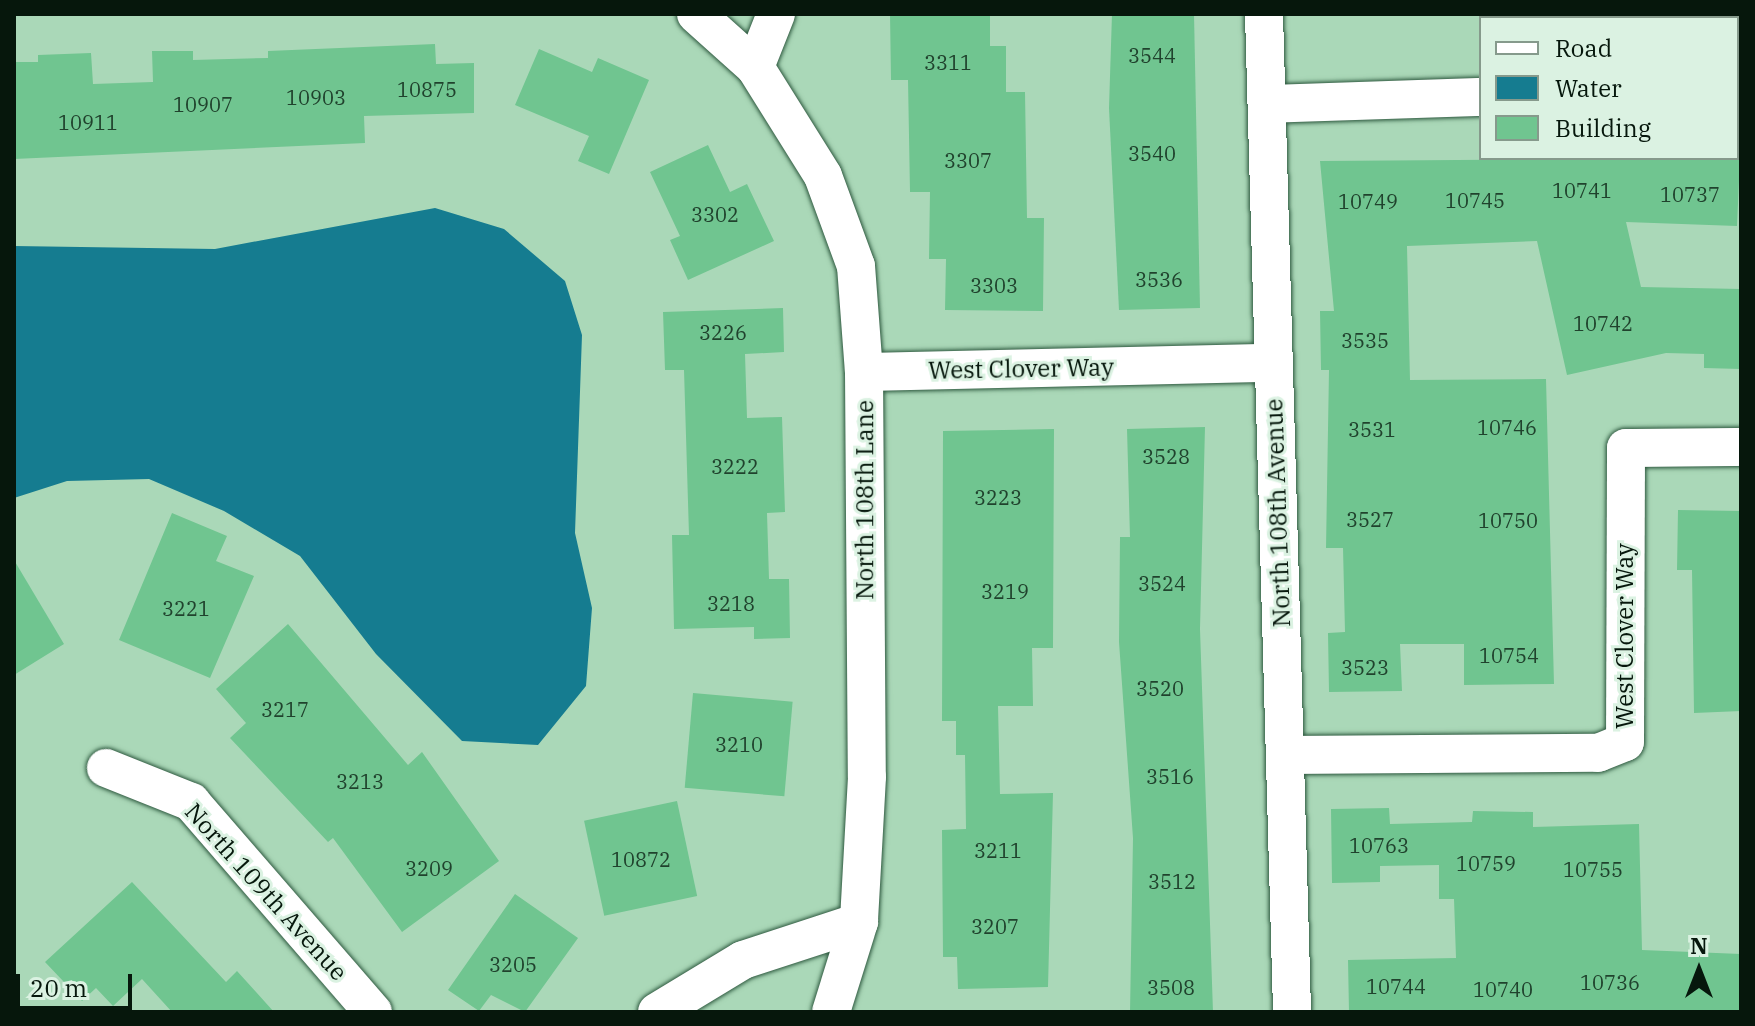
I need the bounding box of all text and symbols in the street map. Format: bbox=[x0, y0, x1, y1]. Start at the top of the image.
legend bbox=[1479, 16, 1739, 160]
text: Road bbox=[1555, 32, 1612, 64]
house number: 3544 bbox=[1128, 43, 1176, 67]
house number: 3311 bbox=[924, 50, 972, 74]
text: Water bbox=[1555, 72, 1622, 104]
house number: 10875 bbox=[397, 77, 457, 101]
house number: 10903 bbox=[286, 85, 346, 109]
house number: 10907 bbox=[173, 92, 233, 116]
house number: 10911 bbox=[58, 110, 118, 134]
text: Building bbox=[1555, 112, 1651, 144]
house number: 3540 bbox=[1128, 141, 1176, 165]
house number: 3307 bbox=[944, 148, 992, 172]
house number: 10741 bbox=[1552, 178, 1612, 202]
house number: 10737 bbox=[1660, 182, 1720, 206]
house number: 10745 bbox=[1445, 188, 1505, 212]
house number: 10749 bbox=[1338, 189, 1398, 213]
house number: 3302 bbox=[691, 202, 739, 226]
house number: 3536 bbox=[1135, 267, 1183, 291]
house number: 3303 bbox=[970, 273, 1018, 297]
house number: 10742 bbox=[1573, 311, 1633, 335]
house number: 3226 bbox=[699, 320, 747, 344]
house number: 3535 bbox=[1341, 328, 1389, 352]
street label: West Clover Way bbox=[928, 353, 1114, 385]
street label: North 108th Avenue bbox=[1260, 398, 1296, 628]
street label: North 108th Lane bbox=[851, 400, 879, 600]
house number: 10746 bbox=[1477, 415, 1537, 439]
house number: 3531 bbox=[1348, 417, 1396, 441]
house number: 3528 bbox=[1142, 444, 1190, 468]
house number: 3222 bbox=[711, 454, 759, 478]
house number: 3223 bbox=[974, 485, 1022, 509]
house number: 3527 bbox=[1346, 507, 1394, 531]
house number: 10750 bbox=[1478, 508, 1538, 532]
street label: West Clover Way bbox=[1611, 543, 1639, 729]
house number: 3524 bbox=[1138, 571, 1186, 595]
house number: 3219 bbox=[981, 579, 1029, 603]
house number: 3218 bbox=[707, 591, 755, 615]
house number: 3221 bbox=[162, 596, 210, 620]
house number: 10754 bbox=[1479, 643, 1539, 667]
house number: 3523 bbox=[1341, 655, 1389, 679]
house number: 3520 bbox=[1136, 676, 1184, 700]
house number: 3217 bbox=[261, 697, 309, 721]
house number: 3210 bbox=[715, 732, 763, 756]
house number: 3516 bbox=[1146, 764, 1194, 788]
house number: 3213 bbox=[336, 769, 384, 793]
street label: North 109th Avenue bbox=[179, 797, 353, 987]
house number: 10763 bbox=[1349, 833, 1409, 857]
house number: 3211 bbox=[974, 838, 1022, 862]
house number: 10872 bbox=[611, 847, 671, 871]
house number: 10759 bbox=[1456, 851, 1516, 875]
house number: 3209 bbox=[405, 856, 453, 880]
house number: 10755 bbox=[1563, 857, 1623, 881]
house number: 3512 bbox=[1148, 869, 1196, 893]
house number: 3207 bbox=[971, 914, 1019, 938]
north arrow bbox=[1659, 930, 1739, 1010]
text: N bbox=[1690, 931, 1708, 960]
house number: 3205 bbox=[489, 952, 537, 976]
scale bar bbox=[20, 958, 136, 1008]
house number: 10736 bbox=[1580, 970, 1640, 994]
text: 20 m bbox=[30, 972, 87, 1004]
house number: 10744 bbox=[1366, 974, 1426, 998]
house number: 3508 bbox=[1147, 975, 1195, 999]
house number: 10740 bbox=[1473, 977, 1533, 1001]

